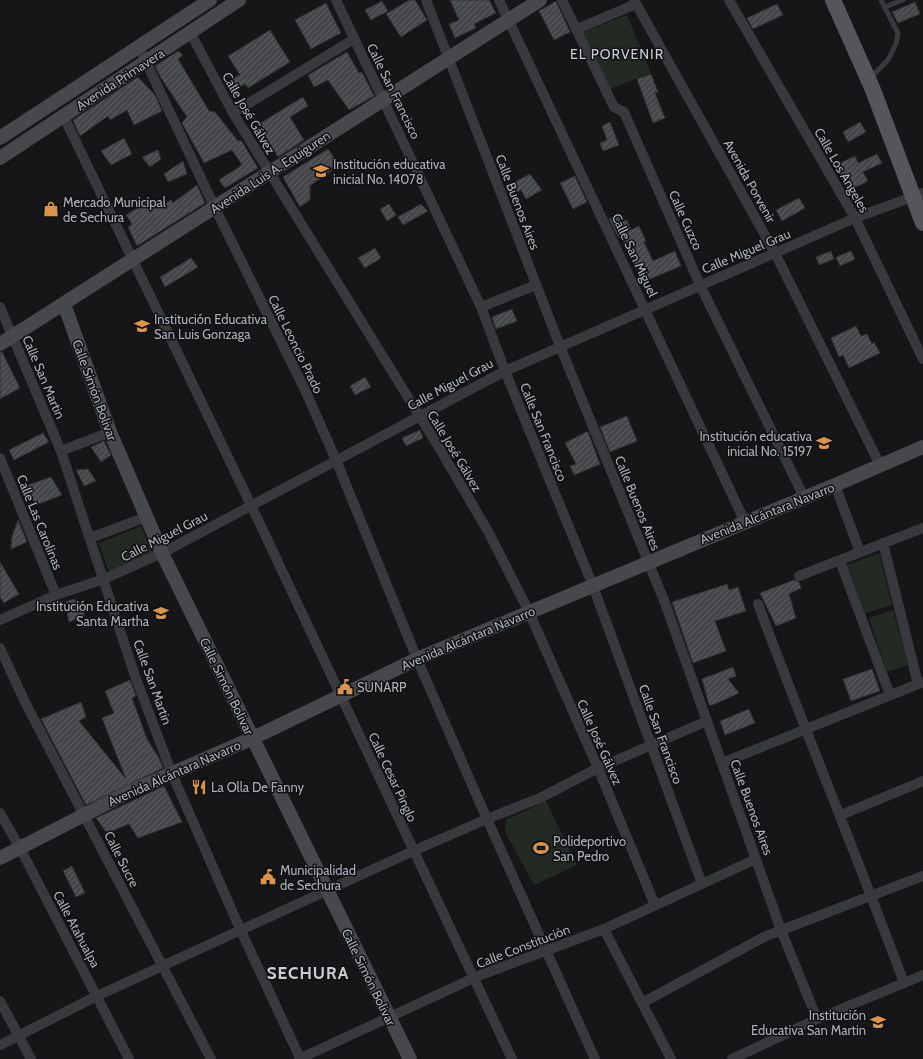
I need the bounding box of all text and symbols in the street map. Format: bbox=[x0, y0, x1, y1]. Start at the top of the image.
street label: Calle San Francisco bbox=[364, 40, 424, 142]
street label: Avenida Primavera bbox=[73, 44, 168, 113]
district label: EL PORVENIR bbox=[570, 45, 664, 63]
street label: Calle José Gálvez bbox=[219, 69, 279, 157]
street label: Calle Los Angeles bbox=[811, 125, 873, 216]
street label: Avenida Luis A. Equiguren bbox=[207, 127, 333, 217]
street label: Avenida Porvenir bbox=[721, 137, 780, 226]
street label: Calle Buenos Aires bbox=[493, 152, 544, 252]
place label: Institución educativa inicial No. 14078 bbox=[333, 156, 446, 187]
school or university icon: Institución educativa inicial No. 14078 bbox=[312, 162, 330, 180]
street label: Calle Cuzco bbox=[666, 188, 706, 252]
place label: Mercado Municipal de Sechura bbox=[63, 194, 166, 225]
shop icon: Mercado Municipal de Sechura bbox=[42, 200, 60, 218]
street label: Calle San Miguel bbox=[609, 211, 661, 299]
street label: Calle Miguel Grau bbox=[699, 225, 793, 277]
street label: Calle Leoncio Prado bbox=[265, 292, 327, 396]
place label: Institución Educativa San Luis Gonzaga bbox=[154, 311, 268, 342]
school or university icon: Institución Educativa San Luis Gonzaga bbox=[133, 317, 151, 335]
street label: Calle San Martin bbox=[19, 333, 69, 421]
street label: Calle Simón Bolivar bbox=[69, 337, 121, 444]
street label: Calle Miguel Grau bbox=[404, 355, 496, 413]
street label: Calle San Francisco bbox=[517, 380, 571, 484]
street label: Calle José Gálvez bbox=[424, 407, 486, 495]
place label: Institución educativa inicial No. 15197 bbox=[699, 428, 813, 459]
school or university icon: Institución educativa inicial No. 15197 bbox=[815, 434, 833, 452]
street label: Calle Buenos Aires bbox=[612, 453, 664, 553]
street label: Calle Las Carolinas bbox=[14, 472, 67, 572]
street label: Avenida Alcántara Navarro bbox=[697, 479, 837, 547]
street label: Calle Miguel Grau bbox=[118, 507, 210, 565]
place label: Institución Educativa Santa Martha bbox=[36, 598, 150, 629]
street label: Avenida Alcántara Navarro bbox=[399, 603, 537, 673]
school or university icon: Institución Educativa Santa Martha bbox=[152, 604, 170, 622]
street label: Calle Simón Bolivar bbox=[197, 635, 258, 738]
street label: Calle San Martin bbox=[130, 637, 176, 727]
public building icon: SUNARP bbox=[336, 678, 354, 696]
place label: SUNARP bbox=[357, 679, 407, 695]
street label: Calle San Francisco bbox=[636, 682, 686, 786]
street label: Calle José Gálvez bbox=[574, 697, 626, 787]
street label: Calle Cesar Pinglo bbox=[365, 730, 421, 824]
street label: Avenida Alcántara Navarro bbox=[105, 736, 243, 810]
street label: Calle Buenos Aires bbox=[727, 757, 777, 858]
restaurant icon: La Olla De Fanny bbox=[190, 778, 208, 796]
place label: La Olla De Fanny bbox=[211, 779, 305, 795]
street label: Calle Sucre bbox=[101, 828, 143, 890]
place label: Polideportivo San Pedro bbox=[553, 833, 626, 864]
sports icon: Polideportivo San Pedro bbox=[532, 839, 550, 857]
place label: Municipalidad de Sechura bbox=[280, 862, 356, 893]
public building icon: Municipalidad de Sechura bbox=[259, 868, 277, 886]
street label: Calle Atahualpa bbox=[50, 888, 104, 971]
street label: Calle Constitución bbox=[474, 921, 572, 971]
street label: Calle Simón Bolivar bbox=[339, 926, 400, 1029]
district label: SECHURA bbox=[267, 963, 349, 983]
place label: Institución Educativa San Martin bbox=[751, 1007, 866, 1038]
school or university icon: Institución Educativa San Martin bbox=[869, 1013, 887, 1031]

